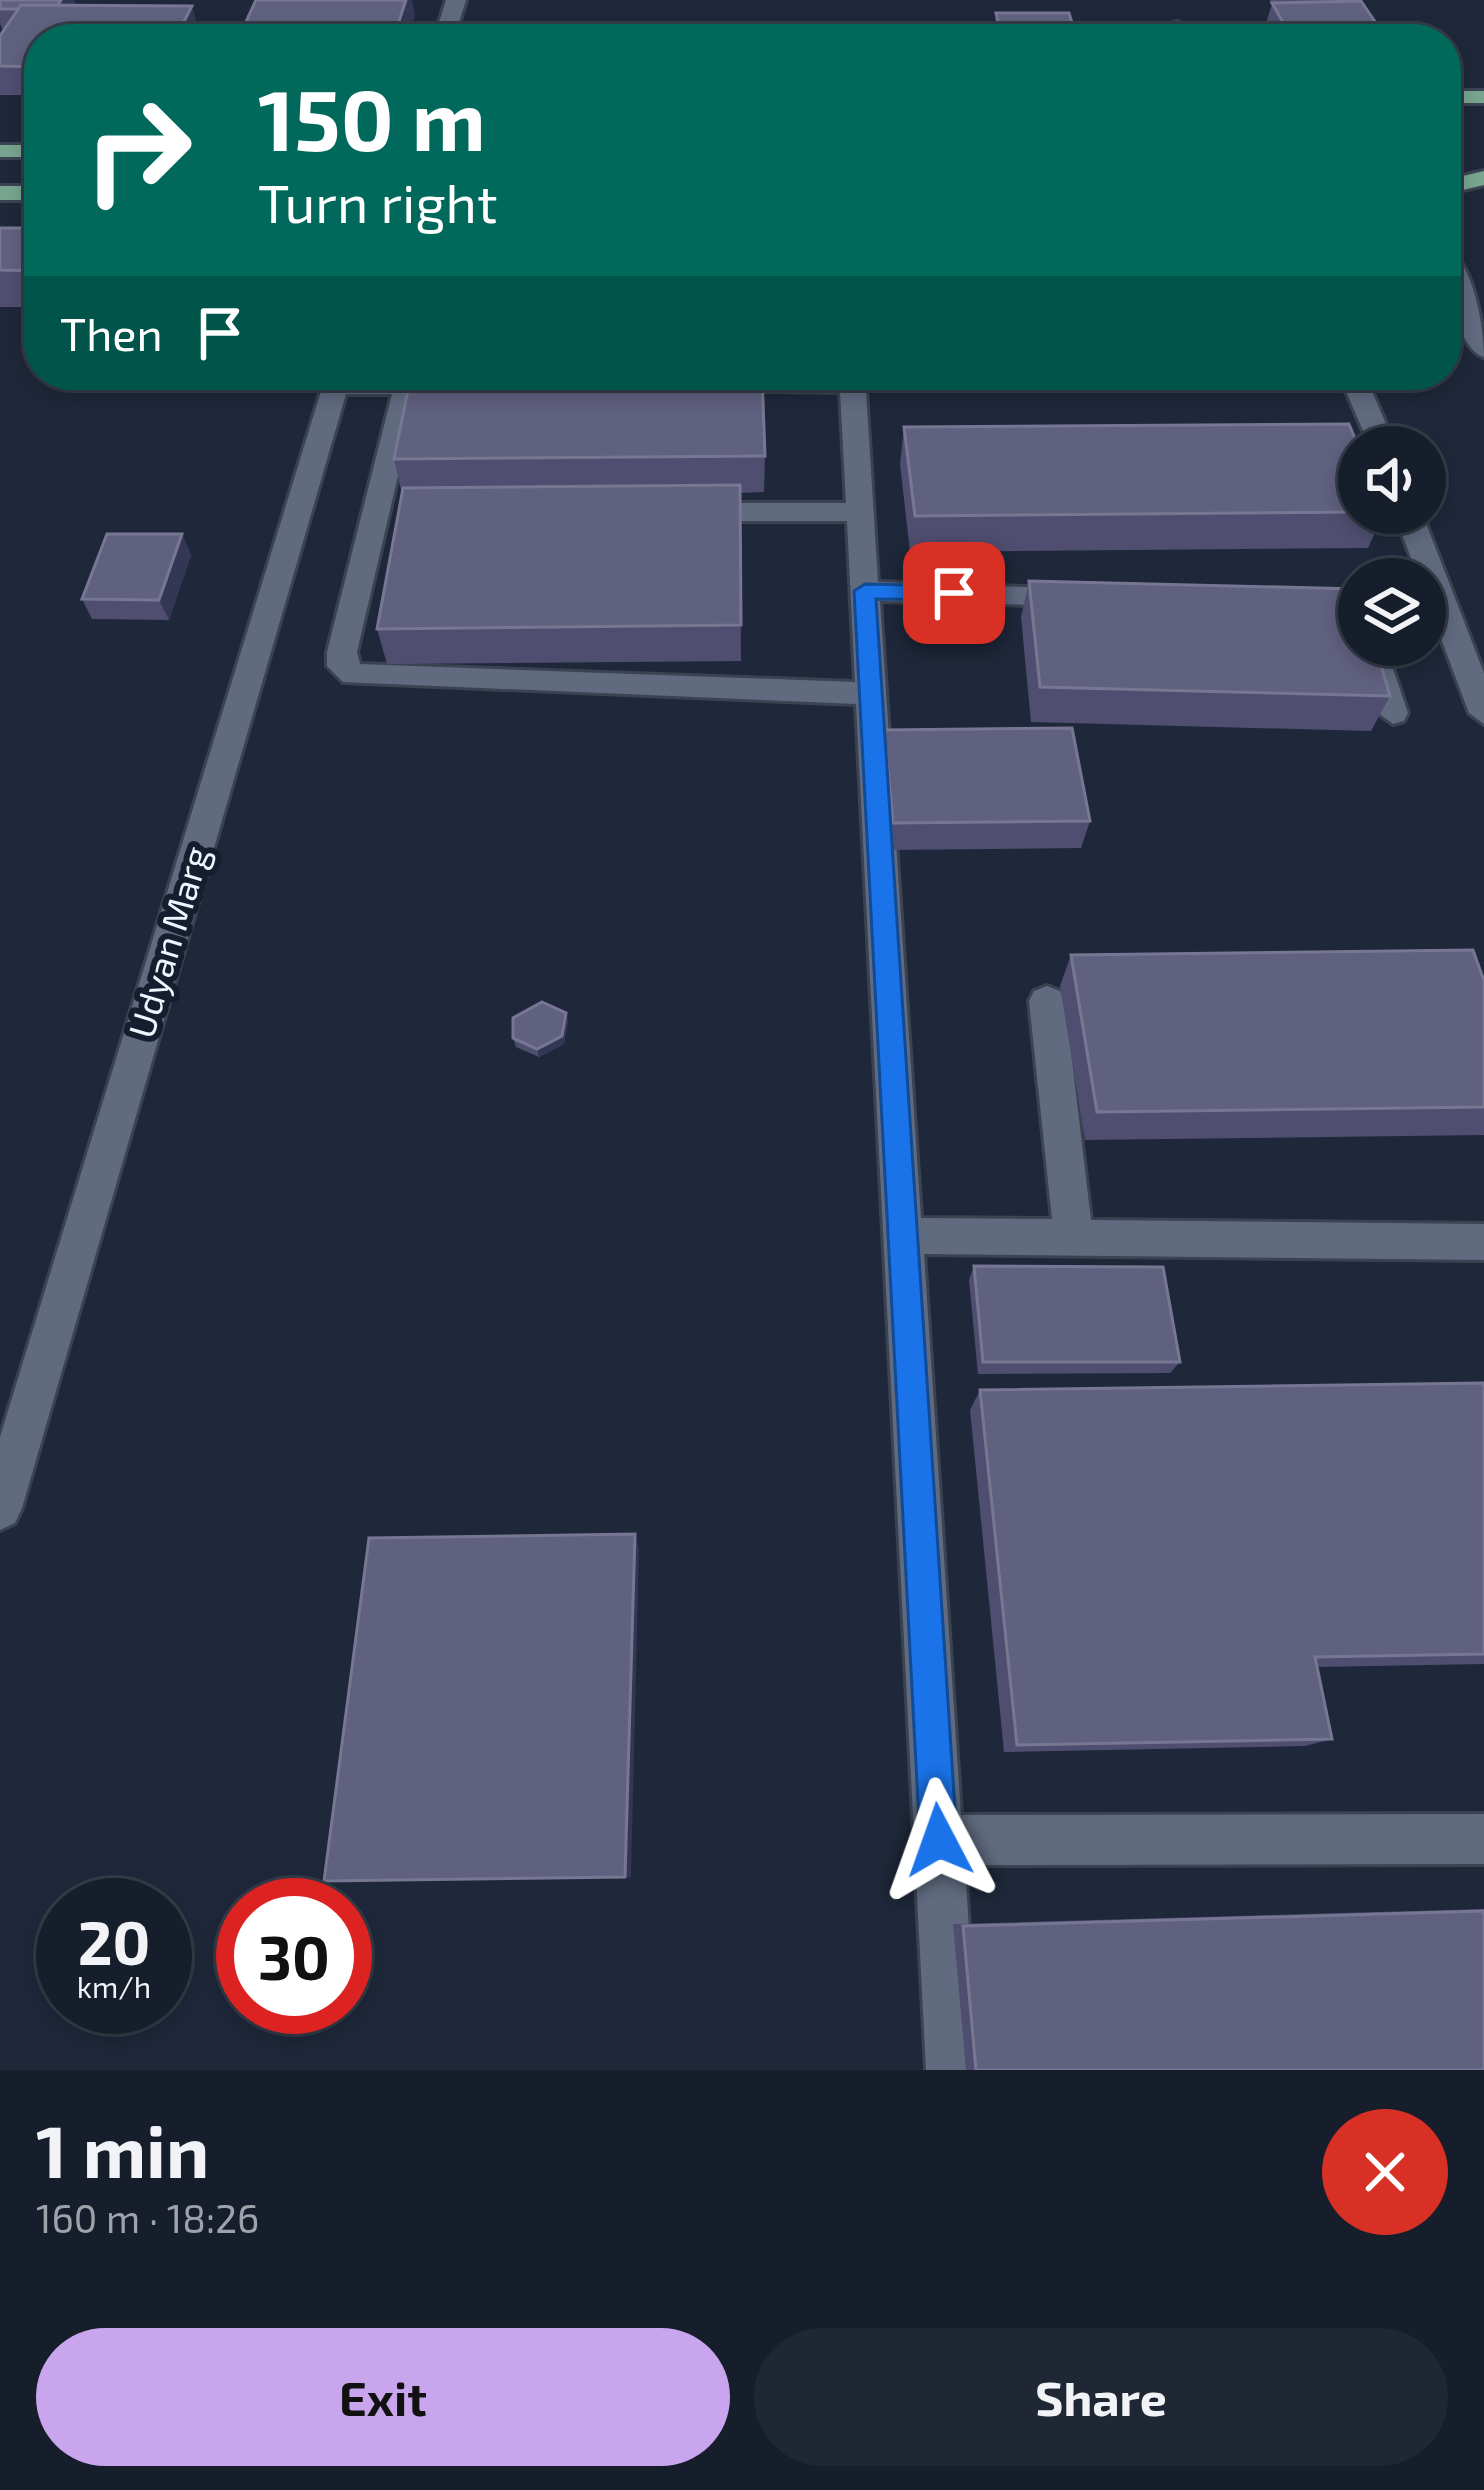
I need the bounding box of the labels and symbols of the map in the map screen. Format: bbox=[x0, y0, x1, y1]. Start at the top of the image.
pin bbox=[903, 542, 1005, 644]
street label: Udyan Marg bbox=[118, 841, 217, 1042]
position arrow bbox=[876, 1777, 1002, 1903]
speed limit sign: 30 bbox=[216, 1878, 372, 2034]

